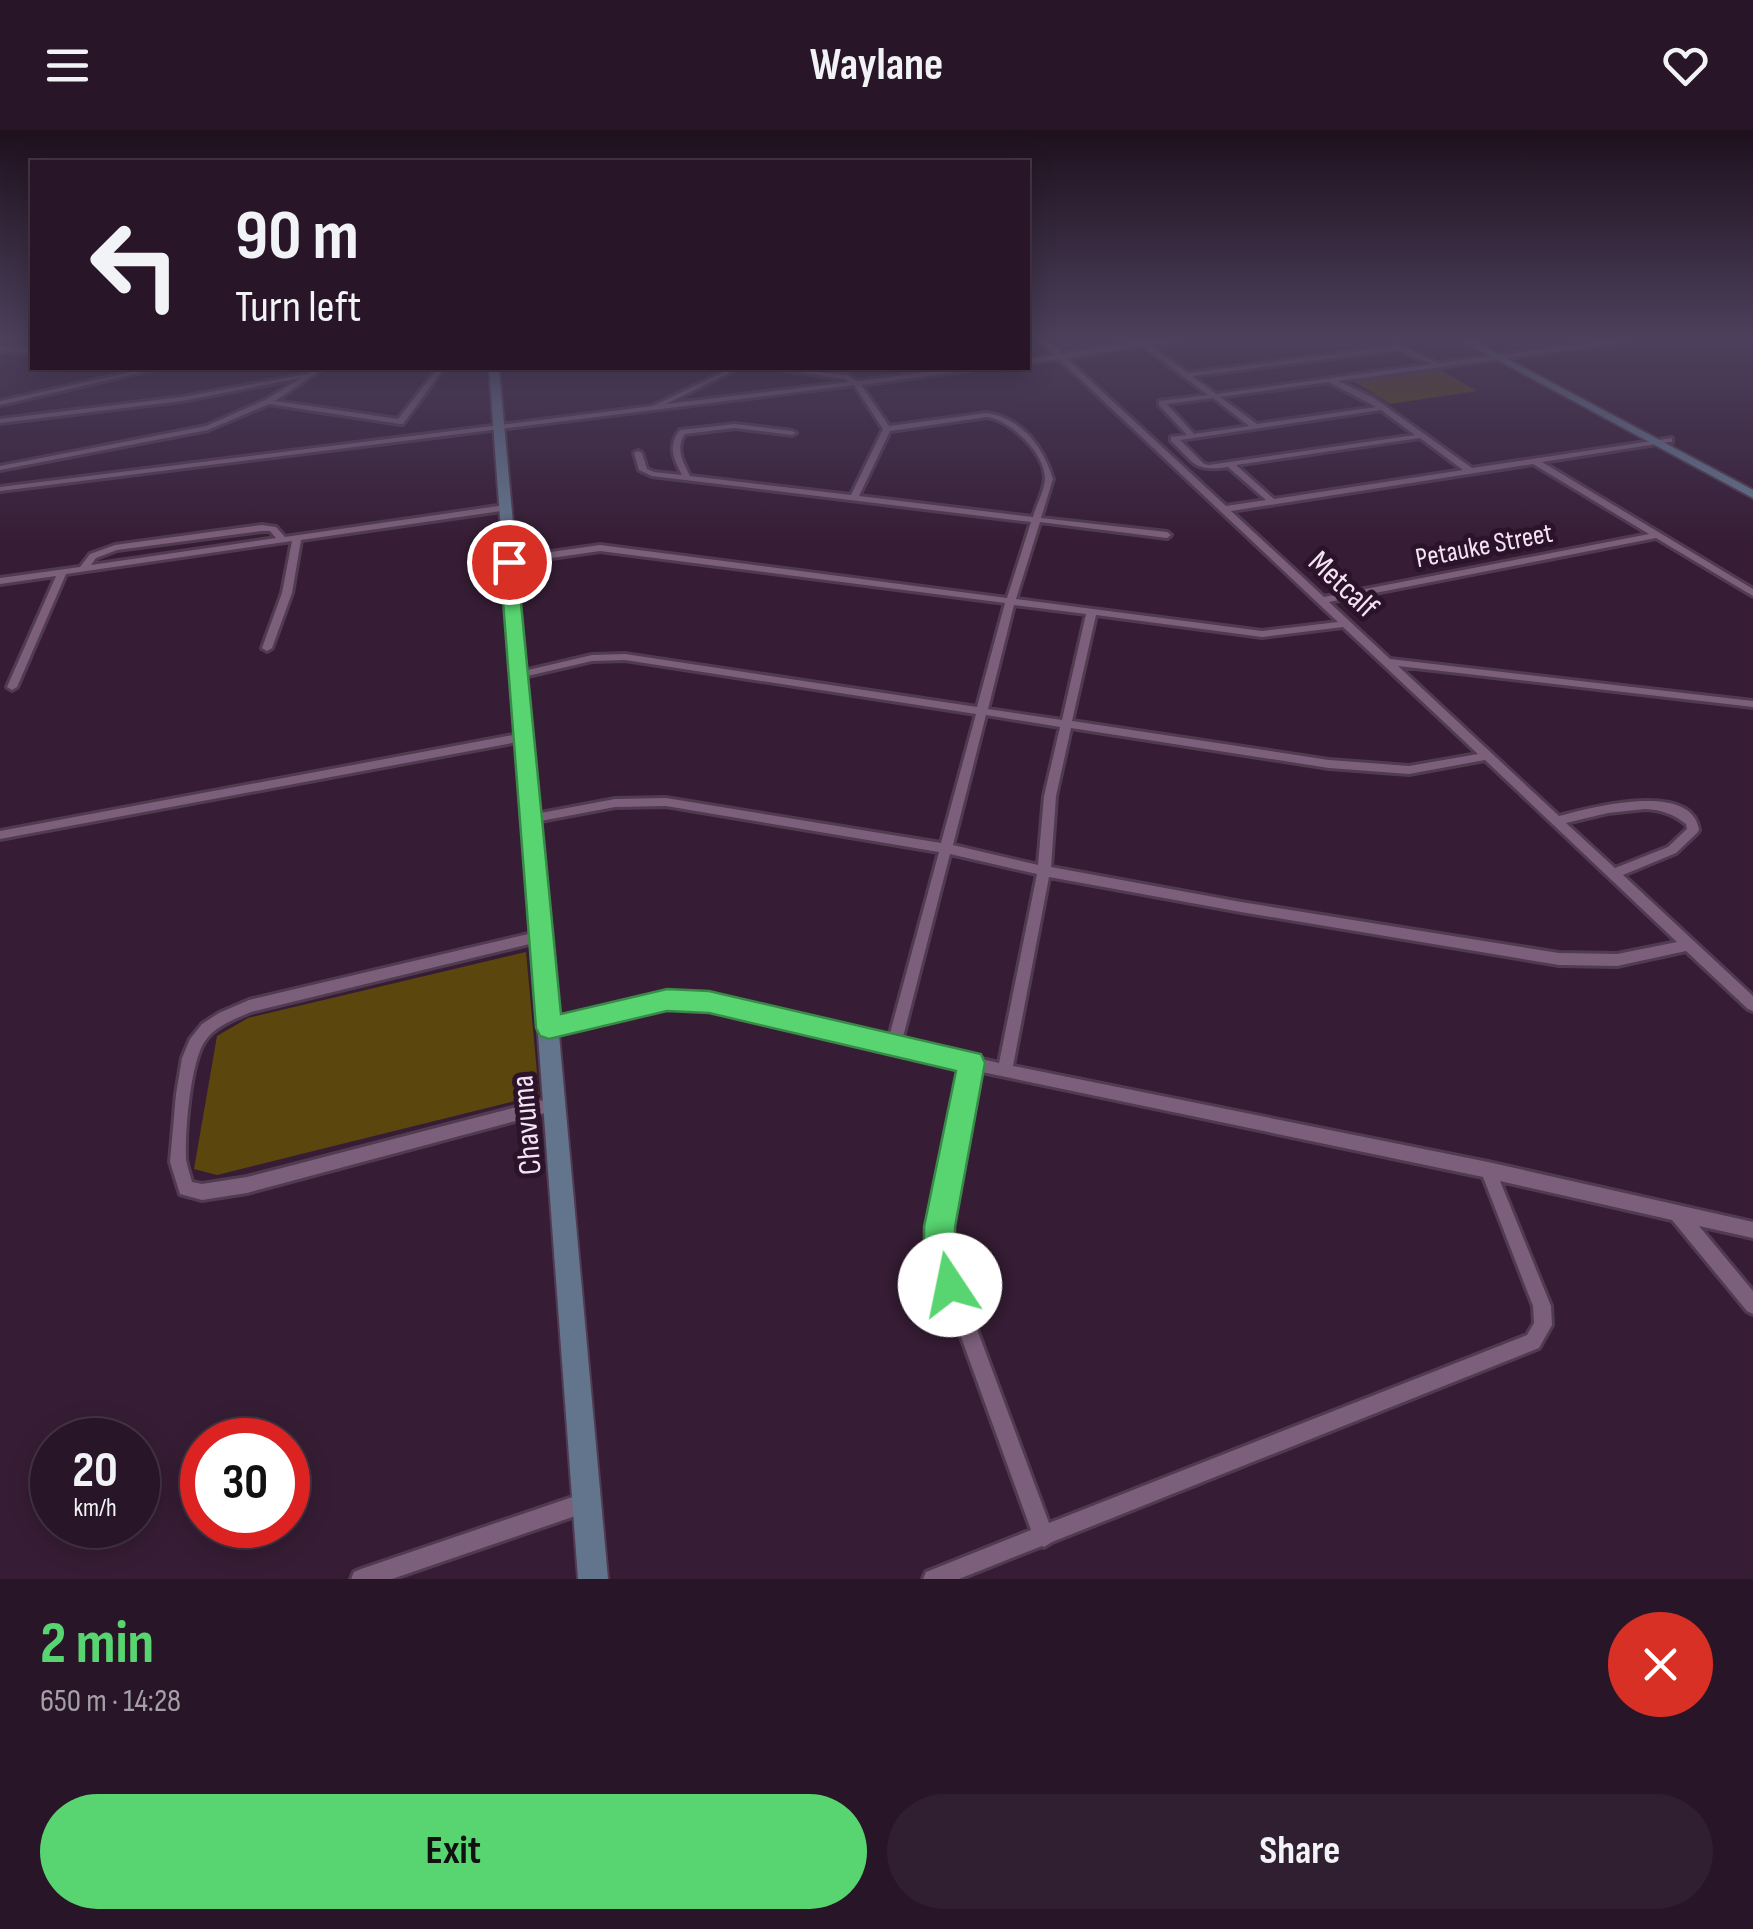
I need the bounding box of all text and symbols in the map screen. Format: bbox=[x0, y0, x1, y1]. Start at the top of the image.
icon: menu bbox=[40, 38, 95, 93]
text: Waylane bbox=[810, 38, 943, 93]
icon: heart bbox=[1658, 38, 1713, 93]
text: 90 m bbox=[235, 195, 359, 279]
icon: left bbox=[70, 200, 200, 330]
text: Turn left bbox=[235, 280, 361, 335]
street label: Petauke Street bbox=[1413, 517, 1555, 575]
pin bbox=[467, 520, 552, 605]
icon: arrive bbox=[482, 535, 537, 590]
street label: Metcalf bbox=[1300, 543, 1387, 627]
street label: Chavuma bbox=[503, 1074, 551, 1176]
position arrow bbox=[898, 1233, 1002, 1337]
speed limit sign: 30 bbox=[180, 1418, 310, 1548]
text: 20 bbox=[72, 1441, 118, 1501]
text: km/h bbox=[73, 1493, 117, 1524]
text: 2 min bbox=[40, 1608, 154, 1680]
button: close bbox=[1608, 1612, 1713, 1717]
text: 650 m · 14:28 bbox=[40, 1682, 181, 1721]
button: Exit bbox=[40, 1794, 867, 1909]
button: Share bbox=[887, 1794, 1713, 1909]

